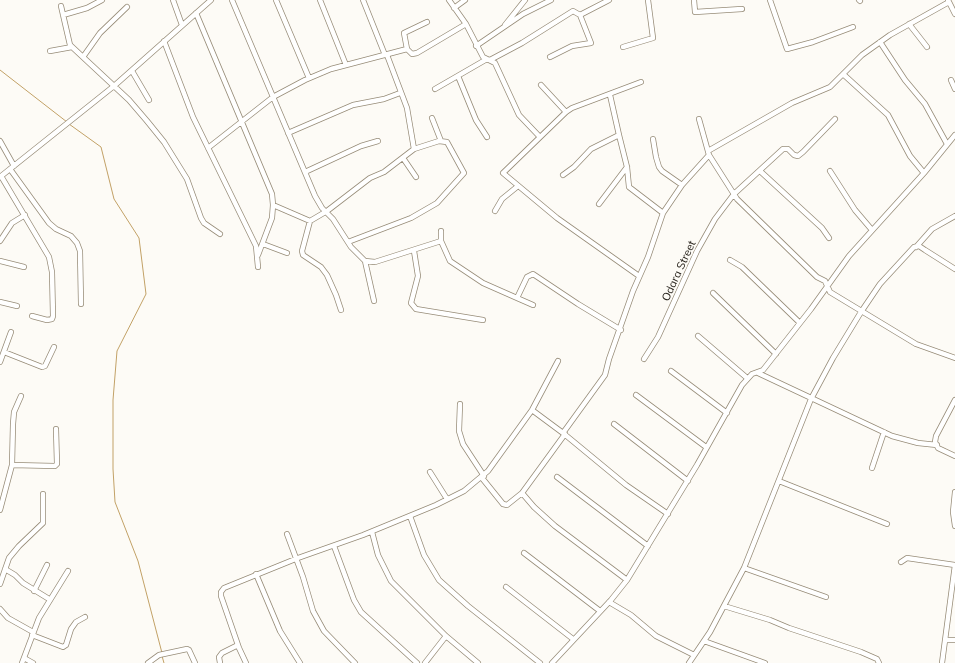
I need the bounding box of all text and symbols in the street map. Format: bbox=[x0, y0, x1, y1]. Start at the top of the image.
street label: Odara Street bbox=[659, 239, 699, 303]

